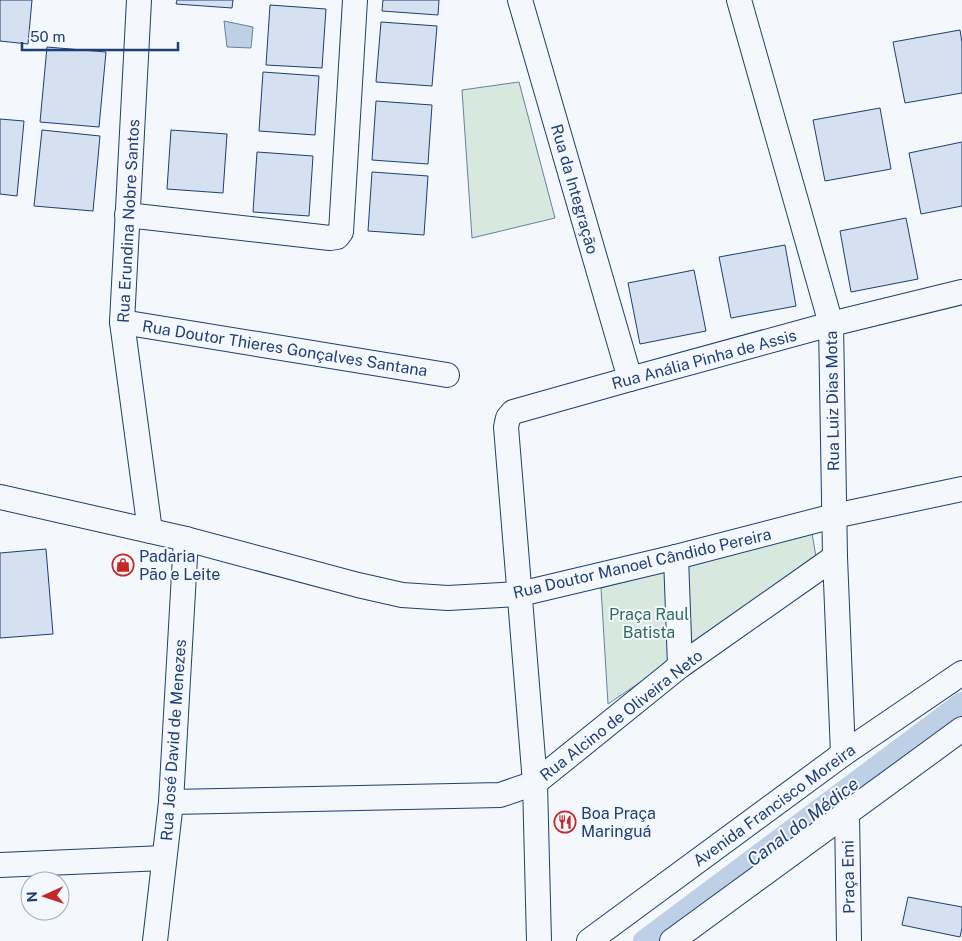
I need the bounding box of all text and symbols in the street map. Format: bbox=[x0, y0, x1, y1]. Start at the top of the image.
scale bar bbox=[22, 20, 179, 52]
text: 50 m bbox=[30, 28, 65, 45]
street label: Rua Erundina Nobre Santos bbox=[114, 119, 143, 323]
street label: Rua da Integração bbox=[547, 122, 602, 256]
street label: Rua Doutor Thieres Gonçalves Santana bbox=[141, 317, 429, 380]
street label: Rua Anália Pinha de Assis bbox=[610, 326, 799, 393]
street label: Rua Luiz Dias Mota bbox=[822, 331, 843, 471]
street label: Rua Doutor Manoel Cândido Pereira bbox=[511, 524, 773, 602]
place label: Padaria Pão e Leite bbox=[139, 547, 220, 584]
shop icon: Padaria Pão e Leite bbox=[111, 553, 135, 577]
park label: Praça Raul Batista bbox=[609, 605, 689, 642]
street label: Rua José David de Menezes bbox=[157, 639, 190, 842]
street label: Rua Alcino de Oliveira Neto bbox=[536, 646, 706, 785]
street label: Avenida Francisco Moreira bbox=[690, 740, 859, 871]
water label: Canal do Médice bbox=[743, 773, 863, 870]
place label: Boa Praça Maringuá bbox=[581, 804, 656, 841]
restaurant icon: Boa Praça Maringuá bbox=[553, 810, 577, 834]
street label: Praça Emi bbox=[838, 840, 859, 914]
north arrow bbox=[20, 871, 70, 921]
text: N bbox=[24, 891, 40, 903]

